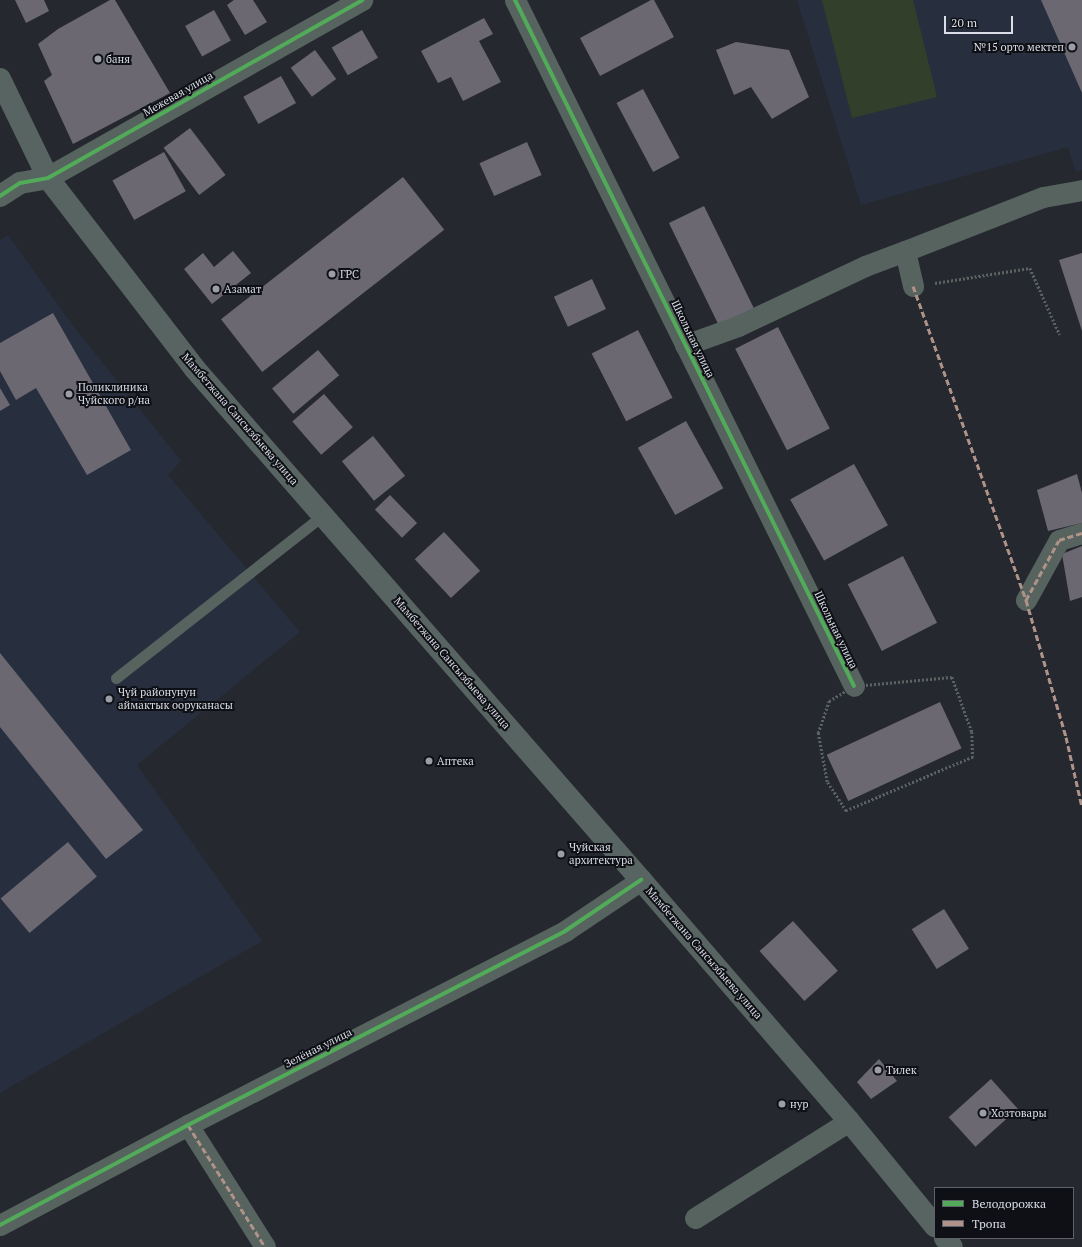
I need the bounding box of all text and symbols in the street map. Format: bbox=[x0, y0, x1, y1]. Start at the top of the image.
scale bar bbox=[946, 8, 1015, 34]
text: 20 m bbox=[951, 15, 977, 30]
place label: №15 орто мектеп bbox=[974, 40, 1064, 54]
marker: №15 орто мектеп bbox=[1067, 42, 1077, 52]
place label: баня bbox=[106, 52, 130, 66]
marker: баня bbox=[93, 54, 103, 64]
street label: Межевая улица bbox=[141, 69, 215, 119]
place label: ГРС bbox=[340, 267, 359, 281]
marker: ГРС bbox=[327, 269, 337, 279]
place label: Азамат bbox=[224, 282, 261, 296]
marker: Азамат bbox=[211, 284, 221, 294]
street label: Школьная улица bbox=[669, 298, 717, 380]
street label: Мамбетжана Сансызбыева улица bbox=[179, 350, 301, 488]
place label: Поликлиника Чуйского р/на bbox=[78, 381, 150, 407]
marker: Поликлиника Чуйского р/на bbox=[63, 388, 75, 400]
street label: Школьная улица bbox=[812, 589, 860, 671]
street label: Мамбетжана Сансызбыева улица bbox=[391, 594, 513, 732]
place label: Чүй районунун аймактык ооруканасы bbox=[118, 686, 233, 712]
marker: Чүй районунун аймактык ооруканасы bbox=[103, 693, 115, 705]
place label: Аптека bbox=[437, 754, 474, 768]
marker: Аптека bbox=[424, 756, 434, 766]
place label: Чуйская архитектура bbox=[569, 841, 633, 867]
marker: Чуйская архитектура bbox=[556, 849, 566, 859]
street label: Мамбетжана Сансызбыева улица bbox=[643, 884, 765, 1022]
street label: Зелёная улица bbox=[282, 1025, 354, 1071]
place label: Тилек bbox=[886, 1063, 917, 1077]
marker: Тилек bbox=[873, 1065, 883, 1075]
place label: нур bbox=[790, 1097, 809, 1111]
marker: нур bbox=[777, 1099, 787, 1109]
place label: Хозтовары bbox=[991, 1106, 1047, 1120]
marker: Хозтовары bbox=[978, 1108, 988, 1118]
legend bbox=[934, 1187, 1074, 1239]
text: Велодорожка bbox=[972, 1196, 1046, 1211]
text: Тропа bbox=[972, 1216, 1006, 1231]

